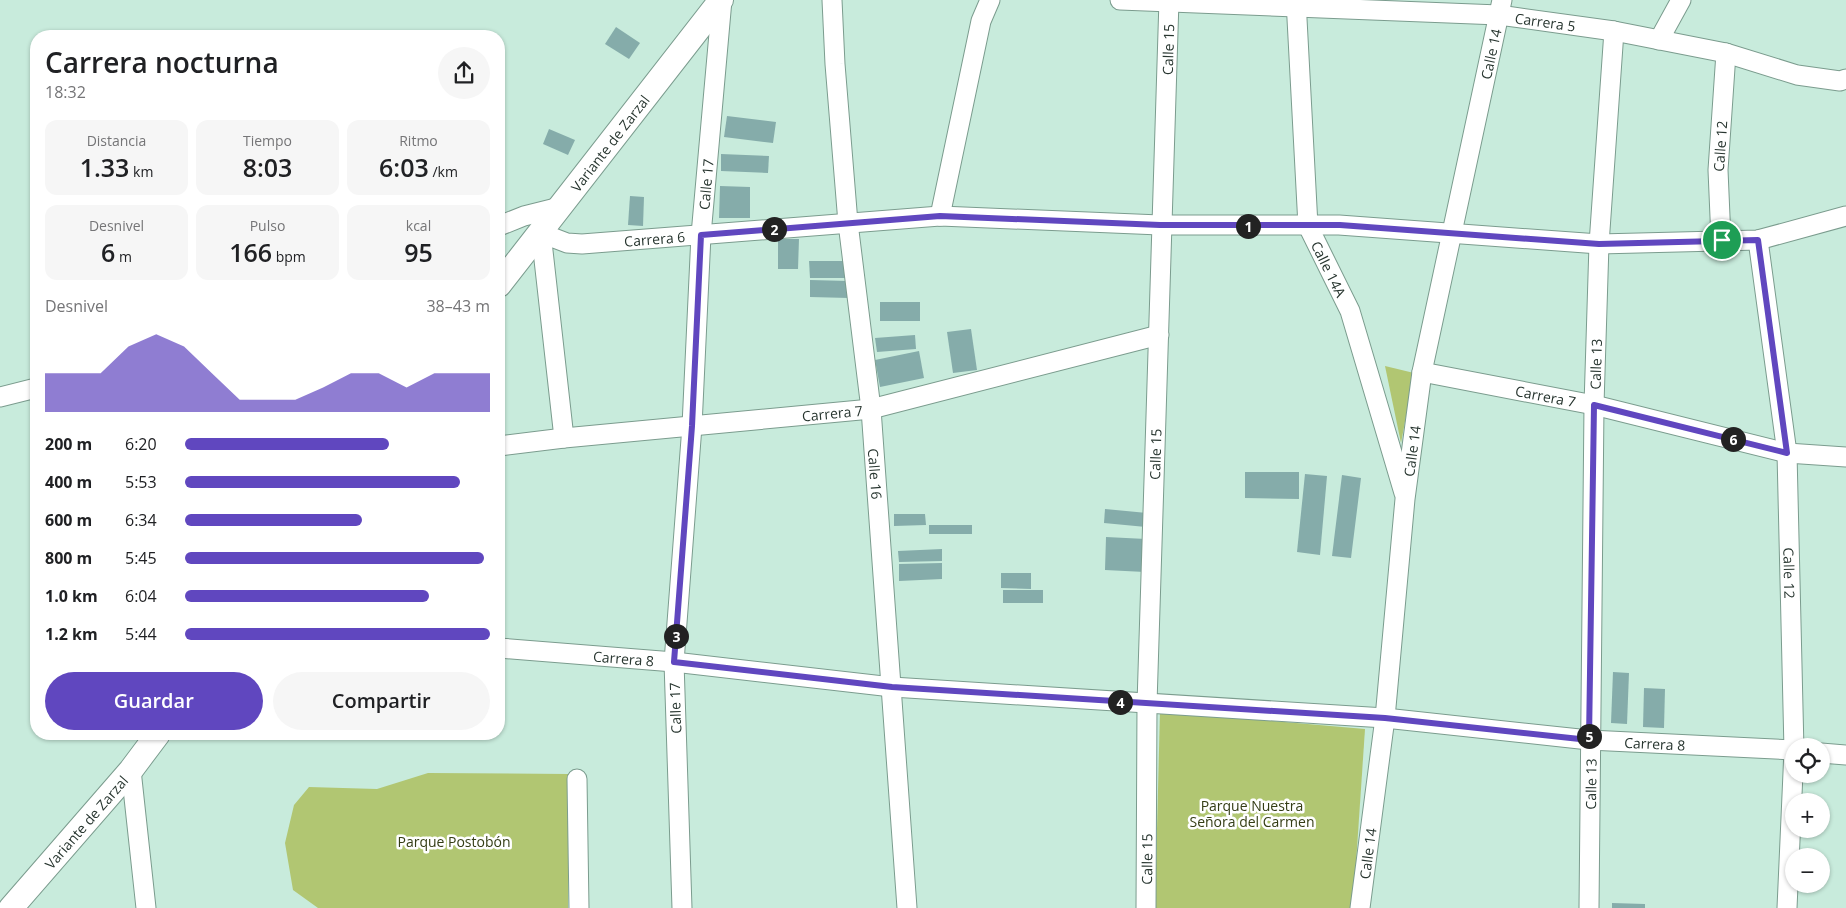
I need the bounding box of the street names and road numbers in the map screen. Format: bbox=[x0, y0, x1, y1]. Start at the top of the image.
street label: Carrera 5 bbox=[1514, 8, 1577, 35]
street label: Calle 15 bbox=[1157, 23, 1178, 75]
street label: Calle 14 bbox=[1476, 27, 1505, 81]
street label: Variante de Zarzal bbox=[566, 91, 653, 195]
street label: Calle 12 bbox=[1708, 120, 1731, 172]
street label: Calle 17 bbox=[694, 158, 717, 211]
street label: Carrera 6 bbox=[623, 226, 686, 250]
street label: Calle 14A bbox=[1307, 238, 1351, 300]
street label: Calle 13 bbox=[1585, 338, 1606, 390]
street label: Carrera 7 bbox=[1514, 381, 1578, 411]
street label: Carrera 7 bbox=[801, 400, 864, 425]
street label: Calle 14 bbox=[1399, 424, 1424, 478]
street label: Calle 15 bbox=[1145, 428, 1165, 480]
street label: Calle 16 bbox=[864, 448, 887, 500]
street label: Calle 12 bbox=[1780, 547, 1800, 599]
street label: Carrera 8 bbox=[592, 646, 655, 670]
street label: Calle 17 bbox=[665, 682, 685, 734]
street label: Carrera 8 bbox=[1624, 732, 1686, 754]
street label: Calle 13 bbox=[1580, 758, 1600, 810]
street label: Variante de Zarzal bbox=[40, 771, 132, 873]
street label: Calle 14 bbox=[1354, 827, 1380, 880]
street label: Calle 15 bbox=[1137, 833, 1156, 885]

